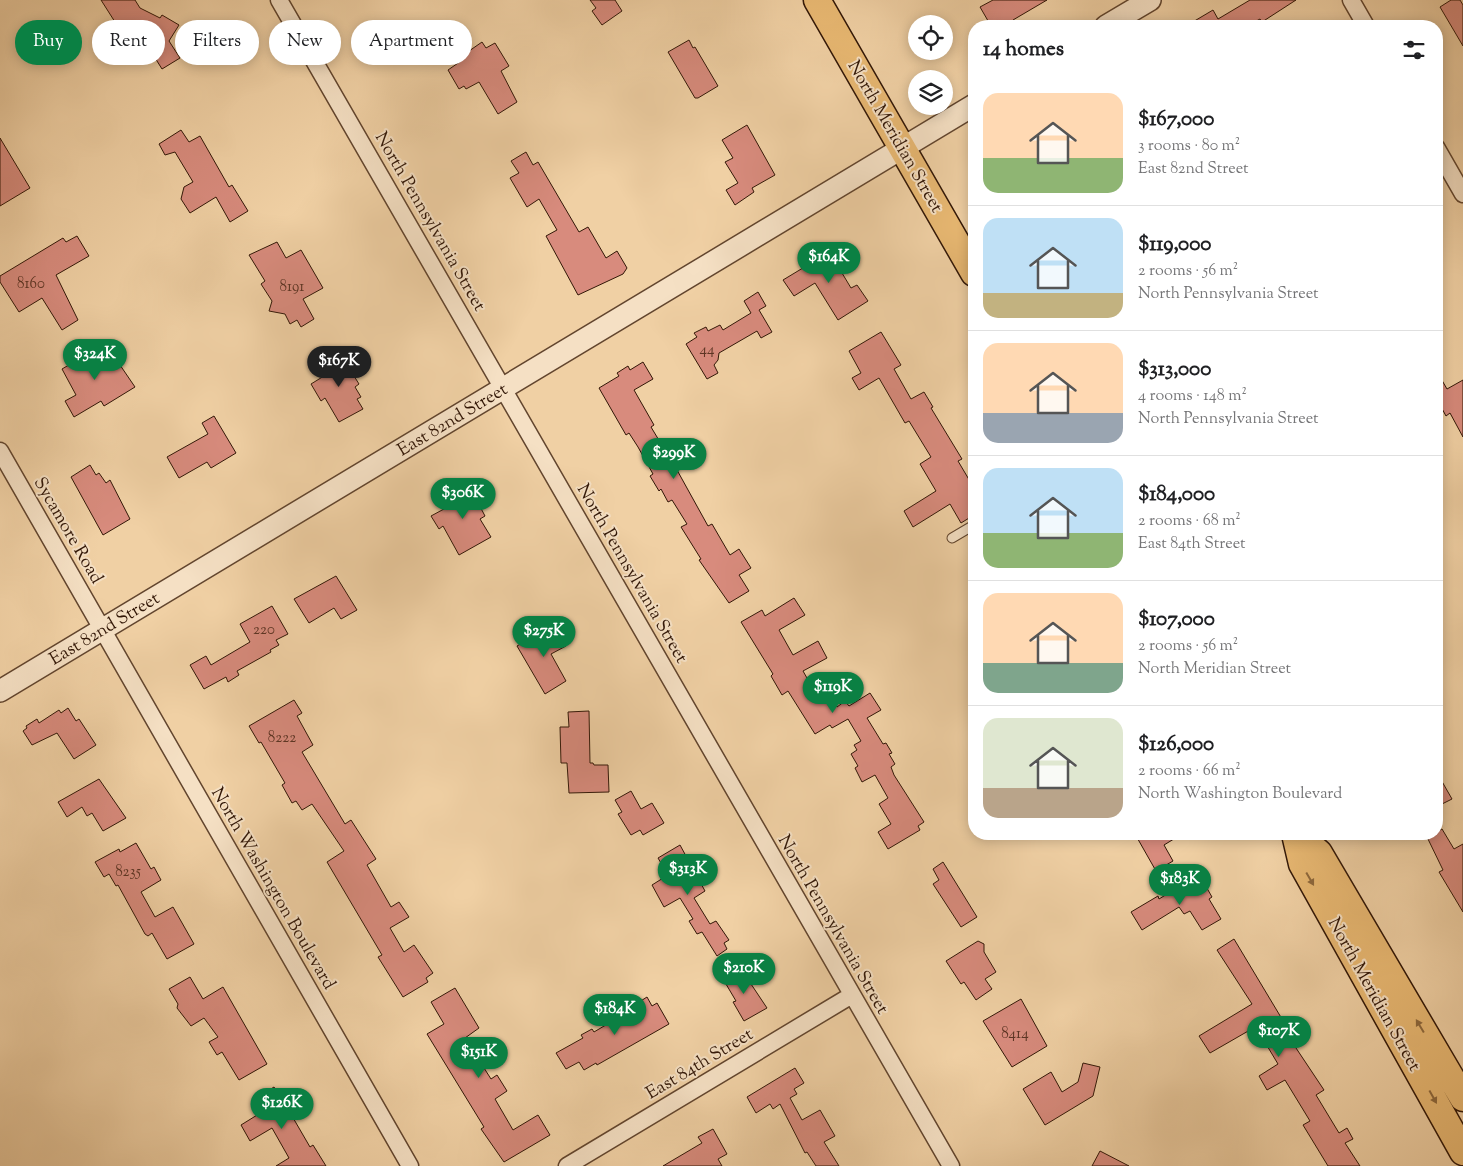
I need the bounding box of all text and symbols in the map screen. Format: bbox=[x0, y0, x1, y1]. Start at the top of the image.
map controls bbox=[908, 15, 953, 115]
button: locate bbox=[908, 15, 953, 60]
chip: Buy bbox=[15, 20, 82, 65]
chip: Rent bbox=[92, 20, 165, 65]
chip: Filters bbox=[175, 20, 259, 65]
chip: New bbox=[269, 20, 341, 65]
chip: Apartment bbox=[351, 20, 472, 65]
text: 14 homes bbox=[983, 35, 1064, 65]
icon: filters bbox=[1400, 36, 1428, 64]
street label: North Meridian Street bbox=[840, 56, 949, 218]
button: layers bbox=[908, 70, 953, 115]
text: $167,000 bbox=[1138, 105, 1214, 135]
icon: home bbox=[1023, 113, 1083, 173]
street label: North Pennsylvania Street bbox=[367, 128, 491, 316]
text: 3 rooms · 80 m² bbox=[1138, 135, 1240, 158]
text: East 82nd Street bbox=[1138, 158, 1249, 181]
text: $119,000 bbox=[1138, 230, 1211, 260]
icon: home bbox=[1023, 238, 1083, 298]
pin: $164K bbox=[794, 242, 864, 284]
text: $164K bbox=[808, 246, 850, 269]
text: 2 rooms · 56 m² bbox=[1138, 260, 1238, 283]
house number: 8160 bbox=[17, 274, 45, 295]
house number: 8191 bbox=[280, 277, 304, 298]
text: North Pennsylvania Street bbox=[1138, 283, 1319, 306]
pin: $324K bbox=[60, 338, 130, 381]
house number: 44 bbox=[699, 340, 715, 361]
text: $324K bbox=[74, 343, 116, 366]
pin: $167K bbox=[304, 346, 374, 388]
text: $167K bbox=[318, 350, 360, 373]
text: $313,000 bbox=[1138, 355, 1211, 385]
icon: home bbox=[1023, 363, 1083, 423]
street label: East 82nd Street bbox=[393, 378, 513, 464]
text: 4 rooms · 148 m² bbox=[1138, 385, 1247, 408]
text: North Pennsylvania Street bbox=[1138, 408, 1319, 431]
pin: $299K bbox=[639, 438, 709, 480]
text: $299K bbox=[652, 442, 696, 465]
street label: Sycamore Road bbox=[26, 473, 108, 589]
pin: $306K bbox=[428, 478, 498, 520]
street label: North Pennsylvania Street bbox=[569, 480, 693, 668]
text: $184,000 bbox=[1138, 480, 1215, 510]
text: $306K bbox=[442, 482, 484, 505]
icon: home bbox=[1023, 488, 1083, 548]
text: 2 rooms · 68 m² bbox=[1138, 510, 1241, 533]
text: East 84th Street bbox=[1138, 533, 1246, 556]
street label: East 82nd Street bbox=[45, 587, 165, 673]
text: $107,000 bbox=[1138, 605, 1215, 635]
icon: home bbox=[1023, 613, 1083, 673]
pin: $275K bbox=[509, 616, 579, 658]
house number: 220 bbox=[253, 620, 275, 641]
text: $275K bbox=[523, 620, 565, 643]
text: 2 rooms · 56 m² bbox=[1138, 635, 1238, 658]
text: North Meridian Street bbox=[1138, 658, 1291, 681]
pin: $119K bbox=[798, 672, 868, 714]
text: $119K bbox=[814, 676, 852, 699]
house number: 8222 bbox=[268, 728, 296, 749]
text: $126,000 bbox=[1138, 730, 1214, 760]
icon: home bbox=[1023, 738, 1083, 798]
text: 2 rooms · 66 m² bbox=[1138, 760, 1241, 783]
street label: North Washington Boulevard bbox=[204, 783, 341, 995]
text: North Washington Boulevard bbox=[1138, 783, 1342, 806]
street label: North Pennsylvania Street bbox=[770, 831, 894, 1019]
pin: $313K bbox=[653, 854, 723, 896]
text: $313K bbox=[669, 858, 707, 881]
house number: 8235 bbox=[115, 862, 141, 883]
pin: $183K bbox=[1145, 864, 1215, 906]
text: $183K bbox=[1160, 868, 1200, 891]
one-way arrow bbox=[1306, 873, 1315, 886]
street label: North Meridian Street bbox=[1320, 913, 1426, 1077]
pin: $210K bbox=[709, 952, 779, 995]
text: $210K bbox=[723, 957, 765, 980]
pin: $184K bbox=[580, 994, 650, 1036]
text: $184K bbox=[594, 998, 636, 1021]
pin: $107K bbox=[1244, 1016, 1314, 1058]
text: $107K bbox=[1258, 1020, 1300, 1043]
one-way arrow bbox=[1416, 1020, 1425, 1033]
street label: East 84th Street bbox=[641, 1022, 759, 1107]
house number: 8414 bbox=[1001, 1024, 1029, 1045]
pin: $151K bbox=[444, 1036, 514, 1079]
text: $151K bbox=[461, 1041, 497, 1064]
pin: $126K bbox=[247, 1088, 317, 1130]
one-way arrow bbox=[1428, 1091, 1437, 1104]
text: $126K bbox=[262, 1092, 303, 1115]

